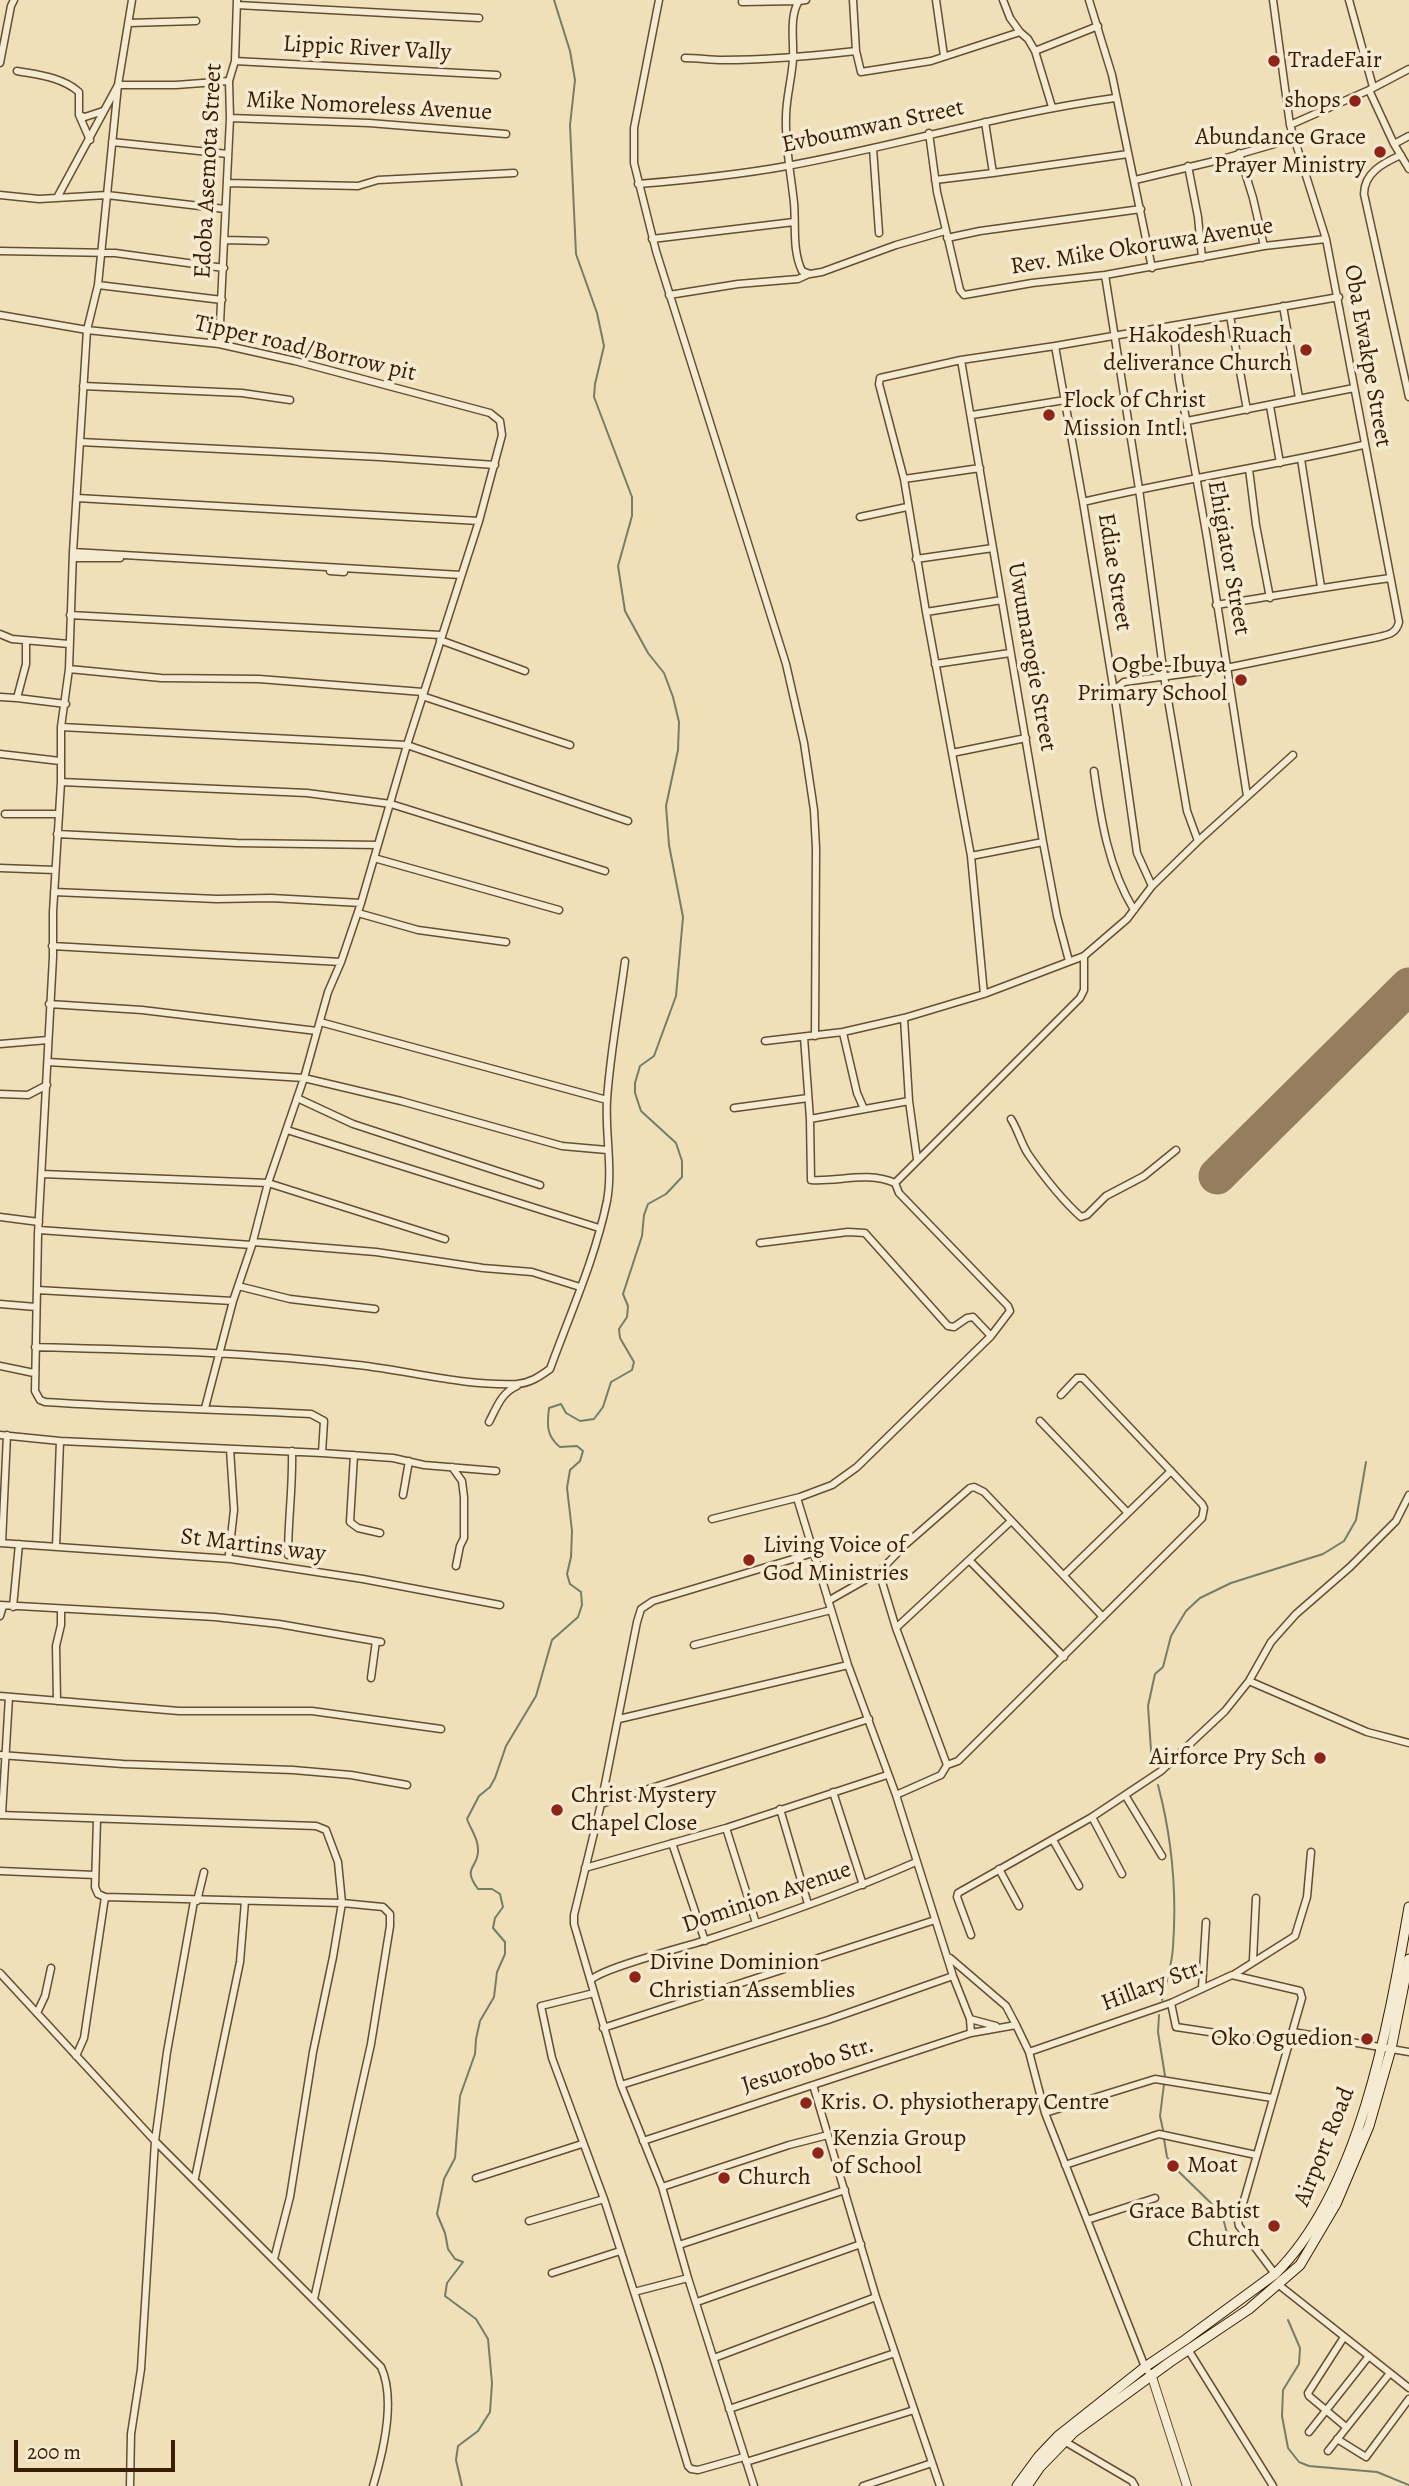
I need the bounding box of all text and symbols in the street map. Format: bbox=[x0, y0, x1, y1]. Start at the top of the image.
street label: Lippic River Vally bbox=[282, 30, 452, 68]
place label: TradeFair bbox=[1288, 47, 1382, 75]
marker: TradeFair bbox=[1266, 53, 1282, 69]
street label: Edoba Asemota Street bbox=[189, 63, 229, 279]
street label: Mike Nomoreless Avenue bbox=[245, 86, 493, 128]
place label: shops bbox=[1284, 87, 1341, 115]
marker: shops bbox=[1347, 93, 1363, 109]
street label: Evboumwan Street bbox=[779, 94, 967, 160]
place label: Abundance Grace Prayer Ministry bbox=[1195, 124, 1366, 180]
marker: Abundance Grace Prayer Ministry bbox=[1372, 144, 1388, 160]
street label: Rev. Mike Okoruwa Avenue bbox=[1009, 212, 1275, 282]
street label: Oba Ewakpe Street bbox=[1337, 262, 1397, 450]
street label: Tipper road/Borrow pit bbox=[191, 309, 419, 389]
place label: Hakodesh Ruach deliverance Church bbox=[1103, 322, 1292, 378]
marker: Hakodesh Ruach deliverance Church bbox=[1298, 342, 1314, 358]
place label: Flock of Christ Mission Intl. bbox=[1063, 387, 1206, 443]
marker: Flock of Christ Mission Intl. bbox=[1041, 407, 1057, 423]
street label: Ehigiator Street bbox=[1200, 478, 1256, 638]
street label: Ediae Street bbox=[1090, 511, 1138, 633]
street label: Uwumarogie Street bbox=[1000, 560, 1062, 754]
place label: Ogbe-Ibuya Primary School bbox=[1077, 652, 1227, 708]
marker: Ogbe-Ibuya Primary School bbox=[1233, 672, 1249, 688]
street label: St Martins way bbox=[179, 1523, 327, 1569]
place label: Living Voice of God Ministries bbox=[763, 1532, 909, 1588]
marker: Living Voice of God Ministries bbox=[741, 1552, 757, 1568]
place label: Airforce Pry Sch bbox=[1150, 1744, 1306, 1772]
marker: Airforce Pry Sch bbox=[1312, 1750, 1328, 1766]
place label: Christ Mystery Chapel Close bbox=[571, 1782, 716, 1838]
marker: Christ Mystery Chapel Close bbox=[549, 1802, 565, 1818]
street label: Dominion Avenue bbox=[679, 1856, 855, 1940]
place label: Divine Dominion Christian Assemblies bbox=[649, 1949, 855, 2005]
street label: Hillary Str. bbox=[1098, 1953, 1208, 2019]
marker: Divine Dominion Christian Assemblies bbox=[627, 1969, 643, 1985]
place label: Oko Oguedion bbox=[1211, 2025, 1353, 2053]
street label: Jesuorobo Str. bbox=[738, 2031, 878, 2101]
marker: Oko Oguedion bbox=[1359, 2031, 1375, 2047]
street label: Airport Road bbox=[1288, 2083, 1362, 2211]
place label: Kris. O. physiotherapy Centre bbox=[820, 2089, 1109, 2117]
marker: Kris. O. physiotherapy Centre bbox=[798, 2095, 814, 2111]
place label: Kenzia Group of School bbox=[832, 2125, 966, 2181]
marker: Kenzia Group of School bbox=[810, 2145, 826, 2161]
place label: Moat bbox=[1187, 2152, 1238, 2180]
marker: Moat bbox=[1165, 2158, 1181, 2174]
place label: Church bbox=[738, 2164, 811, 2192]
marker: Church bbox=[716, 2170, 732, 2186]
place label: Grace Babtist Church bbox=[1129, 2198, 1260, 2254]
marker: Grace Babtist Church bbox=[1266, 2218, 1282, 2234]
scale bar bbox=[18, 2426, 178, 2470]
text: 200 m bbox=[27, 2438, 81, 2466]

